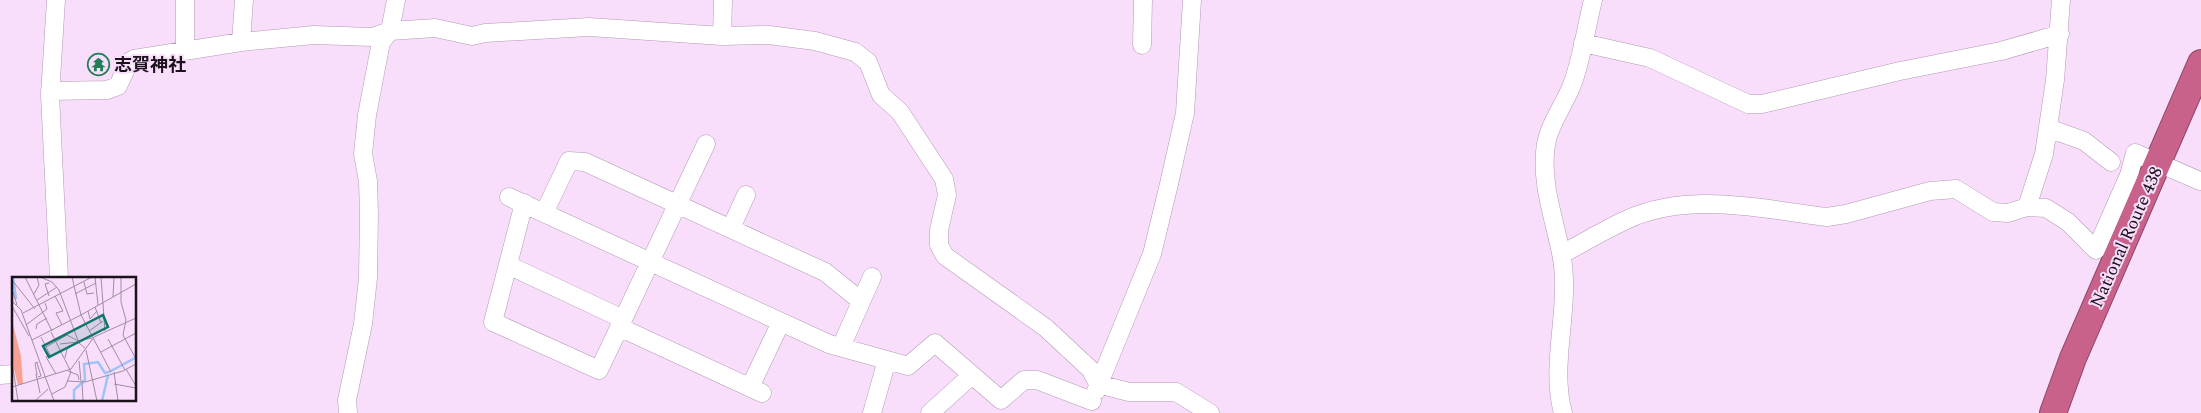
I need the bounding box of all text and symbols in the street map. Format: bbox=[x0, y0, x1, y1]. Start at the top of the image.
place label: 志賀神社 bbox=[114, 52, 186, 79]
temple icon: 志賀神社 bbox=[86, 53, 110, 77]
street label: National Route 438 bbox=[2083, 162, 2170, 312]
inset map bbox=[12, 277, 136, 400]

